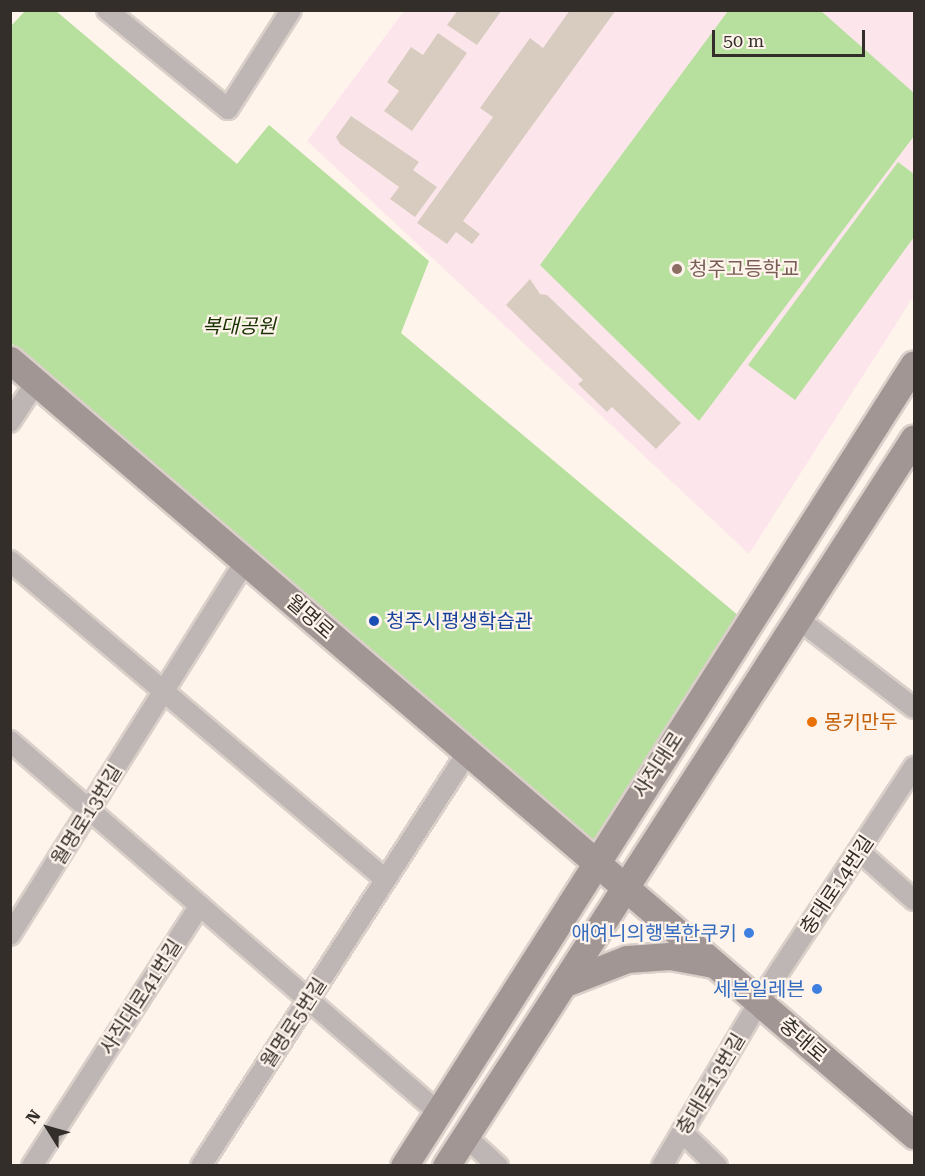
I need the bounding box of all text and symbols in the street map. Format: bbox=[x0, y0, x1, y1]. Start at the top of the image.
scale bar bbox=[715, 18, 868, 56]
text: 50 m bbox=[723, 30, 764, 51]
place label: 청주고등학교 bbox=[689, 257, 799, 281]
marker: 청주고등학교 bbox=[670, 262, 684, 276]
park label: 복대공원 bbox=[202, 314, 276, 338]
street label: 월명로 bbox=[281, 590, 339, 644]
place label: 청주시평생학습관 bbox=[386, 609, 533, 633]
marker: 청주시평생학습관 bbox=[367, 614, 381, 628]
place label: 몽키만두 bbox=[824, 710, 898, 734]
marker: 몽키만두 bbox=[805, 715, 819, 729]
street label: 사직대로 bbox=[628, 728, 688, 802]
street label: 월명로13번길 bbox=[47, 760, 127, 870]
street label: 충대로14번길 bbox=[795, 831, 879, 939]
place label: 애여니의행복한쿠키 bbox=[571, 921, 737, 945]
marker: 애여니의행복한쿠키 bbox=[742, 926, 756, 940]
street label: 사직대로41번길 bbox=[95, 935, 187, 1059]
street label: 월명로5번길 bbox=[256, 973, 332, 1073]
place label: 세븐일레븐 bbox=[713, 977, 805, 1001]
marker: 세븐일레븐 bbox=[810, 982, 824, 996]
street label: 충대로 bbox=[774, 1013, 832, 1067]
street label: 충대로13번길 bbox=[671, 1029, 751, 1139]
north arrow bbox=[18, 1098, 78, 1158]
text: N bbox=[22, 1106, 45, 1128]

